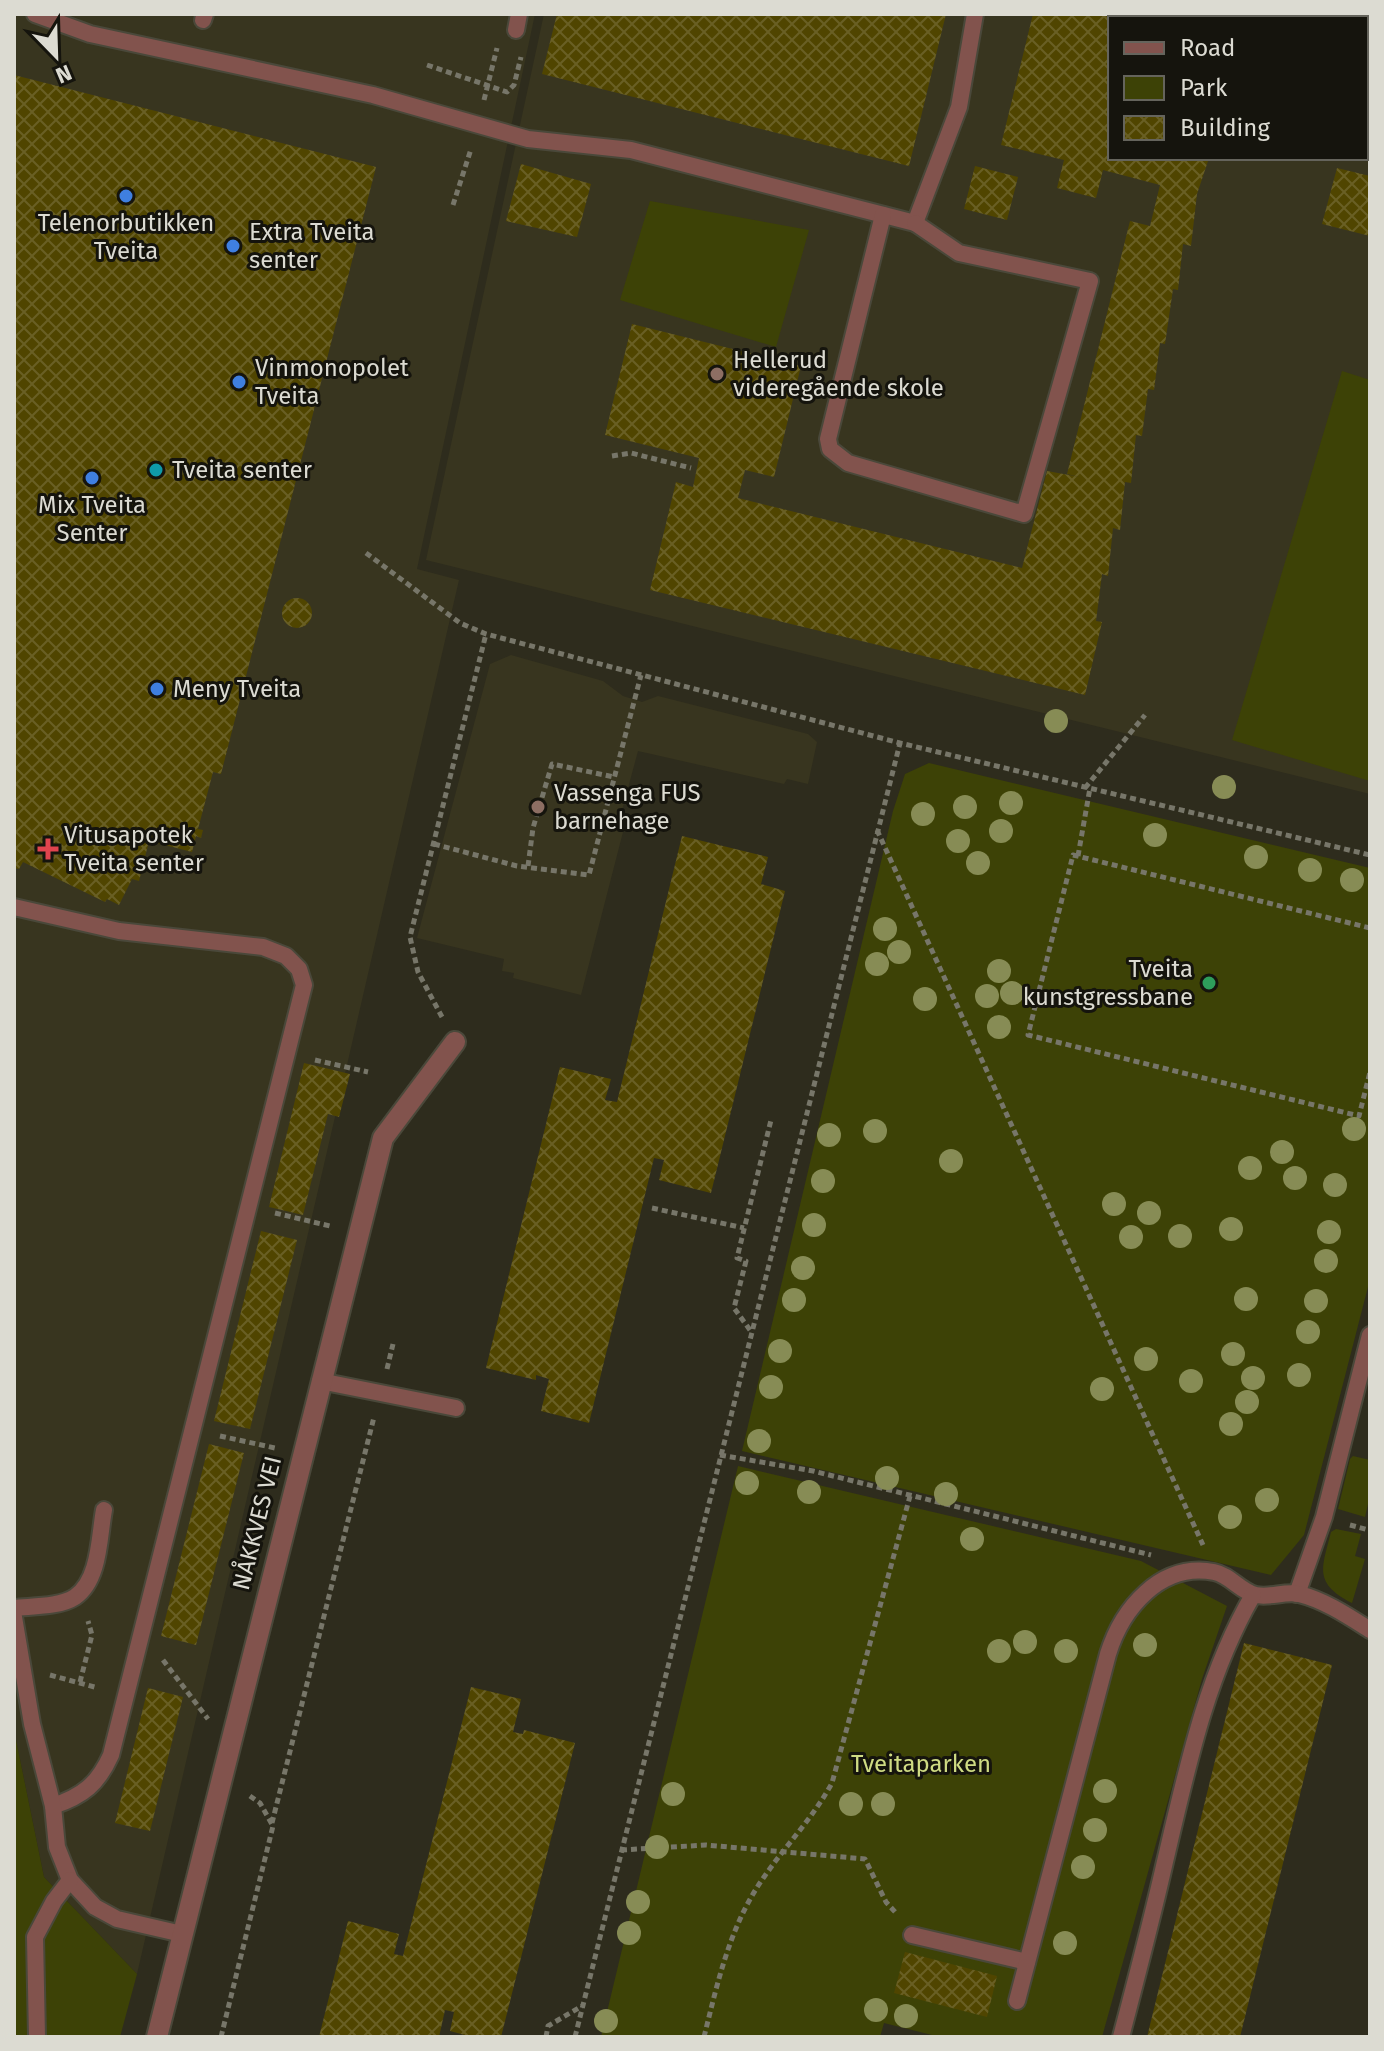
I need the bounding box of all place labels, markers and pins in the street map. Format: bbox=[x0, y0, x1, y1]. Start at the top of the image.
marker: Telenorbutikken Tveita bbox=[117, 187, 135, 205]
place label: Telenorbutikken Tveita bbox=[38, 209, 214, 265]
place label: Extra Tveita senter bbox=[249, 218, 375, 274]
marker: Extra Tveita senter bbox=[224, 237, 242, 255]
place label: Hellerud videregående skole bbox=[733, 346, 944, 402]
place label: Vinmonopolet Tveita bbox=[255, 354, 409, 410]
marker: Hellerud videregående skole bbox=[708, 365, 726, 383]
marker: Vinmonopolet Tveita bbox=[230, 373, 248, 391]
place label: Tveita senter bbox=[172, 456, 313, 484]
marker: Tveita senter bbox=[147, 461, 165, 479]
marker: Mix Tveita Senter bbox=[83, 469, 101, 487]
place label: Mix Tveita Senter bbox=[38, 491, 146, 547]
place label: Meny Tveita bbox=[173, 675, 301, 703]
marker: Meny Tveita bbox=[148, 680, 166, 698]
place label: Vassenga FUS barnehage bbox=[554, 779, 701, 835]
marker: Vassenga FUS barnehage bbox=[529, 798, 547, 816]
place label: Vitusapotek Tveita senter bbox=[64, 821, 205, 877]
marker: Vitusapotek Tveita senter bbox=[39, 840, 57, 858]
place label: Tveita kunstgressbane bbox=[1023, 955, 1193, 1011]
marker: Tveita kunstgressbane bbox=[1200, 974, 1218, 992]

